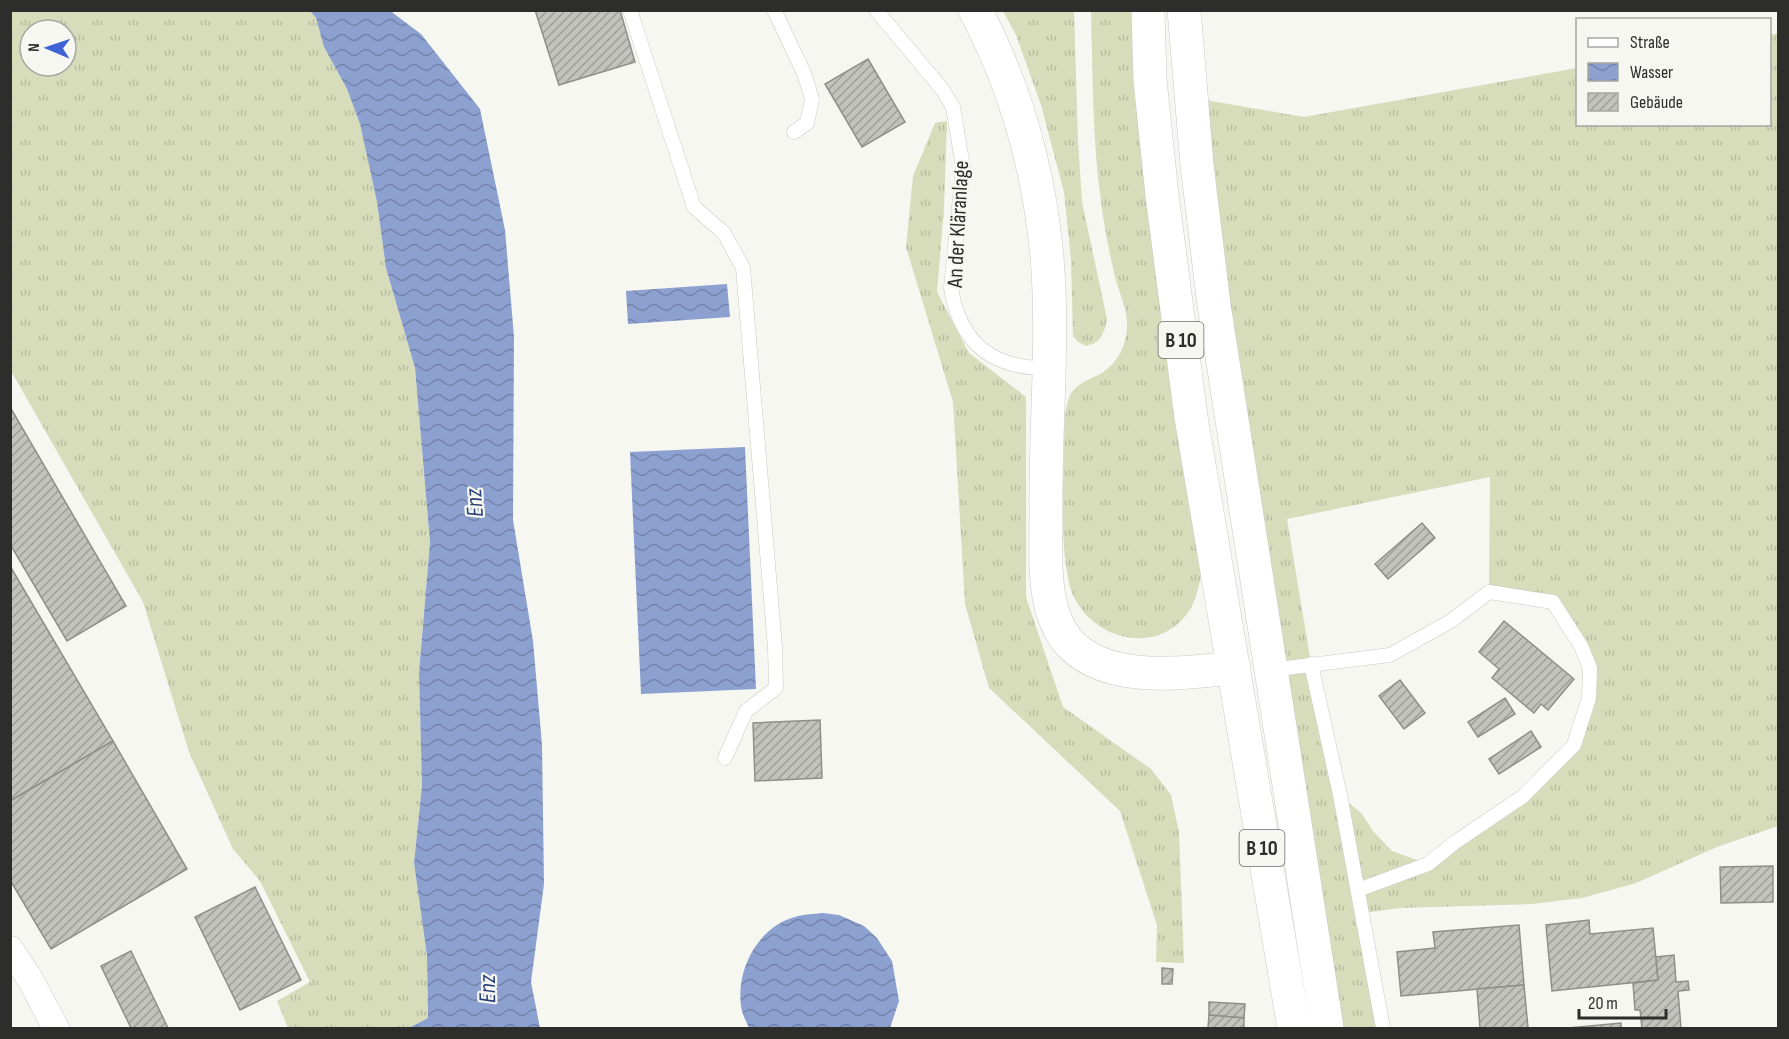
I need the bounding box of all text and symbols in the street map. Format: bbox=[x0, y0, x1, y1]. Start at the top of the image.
north arrow bbox=[18, 18, 78, 78]
legend bbox=[1576, 18, 1771, 126]
text: Straße bbox=[1630, 32, 1670, 53]
text: N bbox=[25, 43, 44, 52]
text: Wasser bbox=[1630, 62, 1673, 83]
text: Gebäude bbox=[1630, 92, 1683, 113]
street label: An der Kläranlage bbox=[942, 160, 975, 289]
road number: B 10 bbox=[1158, 322, 1204, 358]
water label: Enz bbox=[459, 486, 490, 518]
road number: B 10 bbox=[1240, 830, 1284, 866]
water label: Enz bbox=[473, 973, 502, 1003]
scale bar bbox=[1579, 982, 1666, 1020]
text: 20 m bbox=[1588, 993, 1618, 1014]

